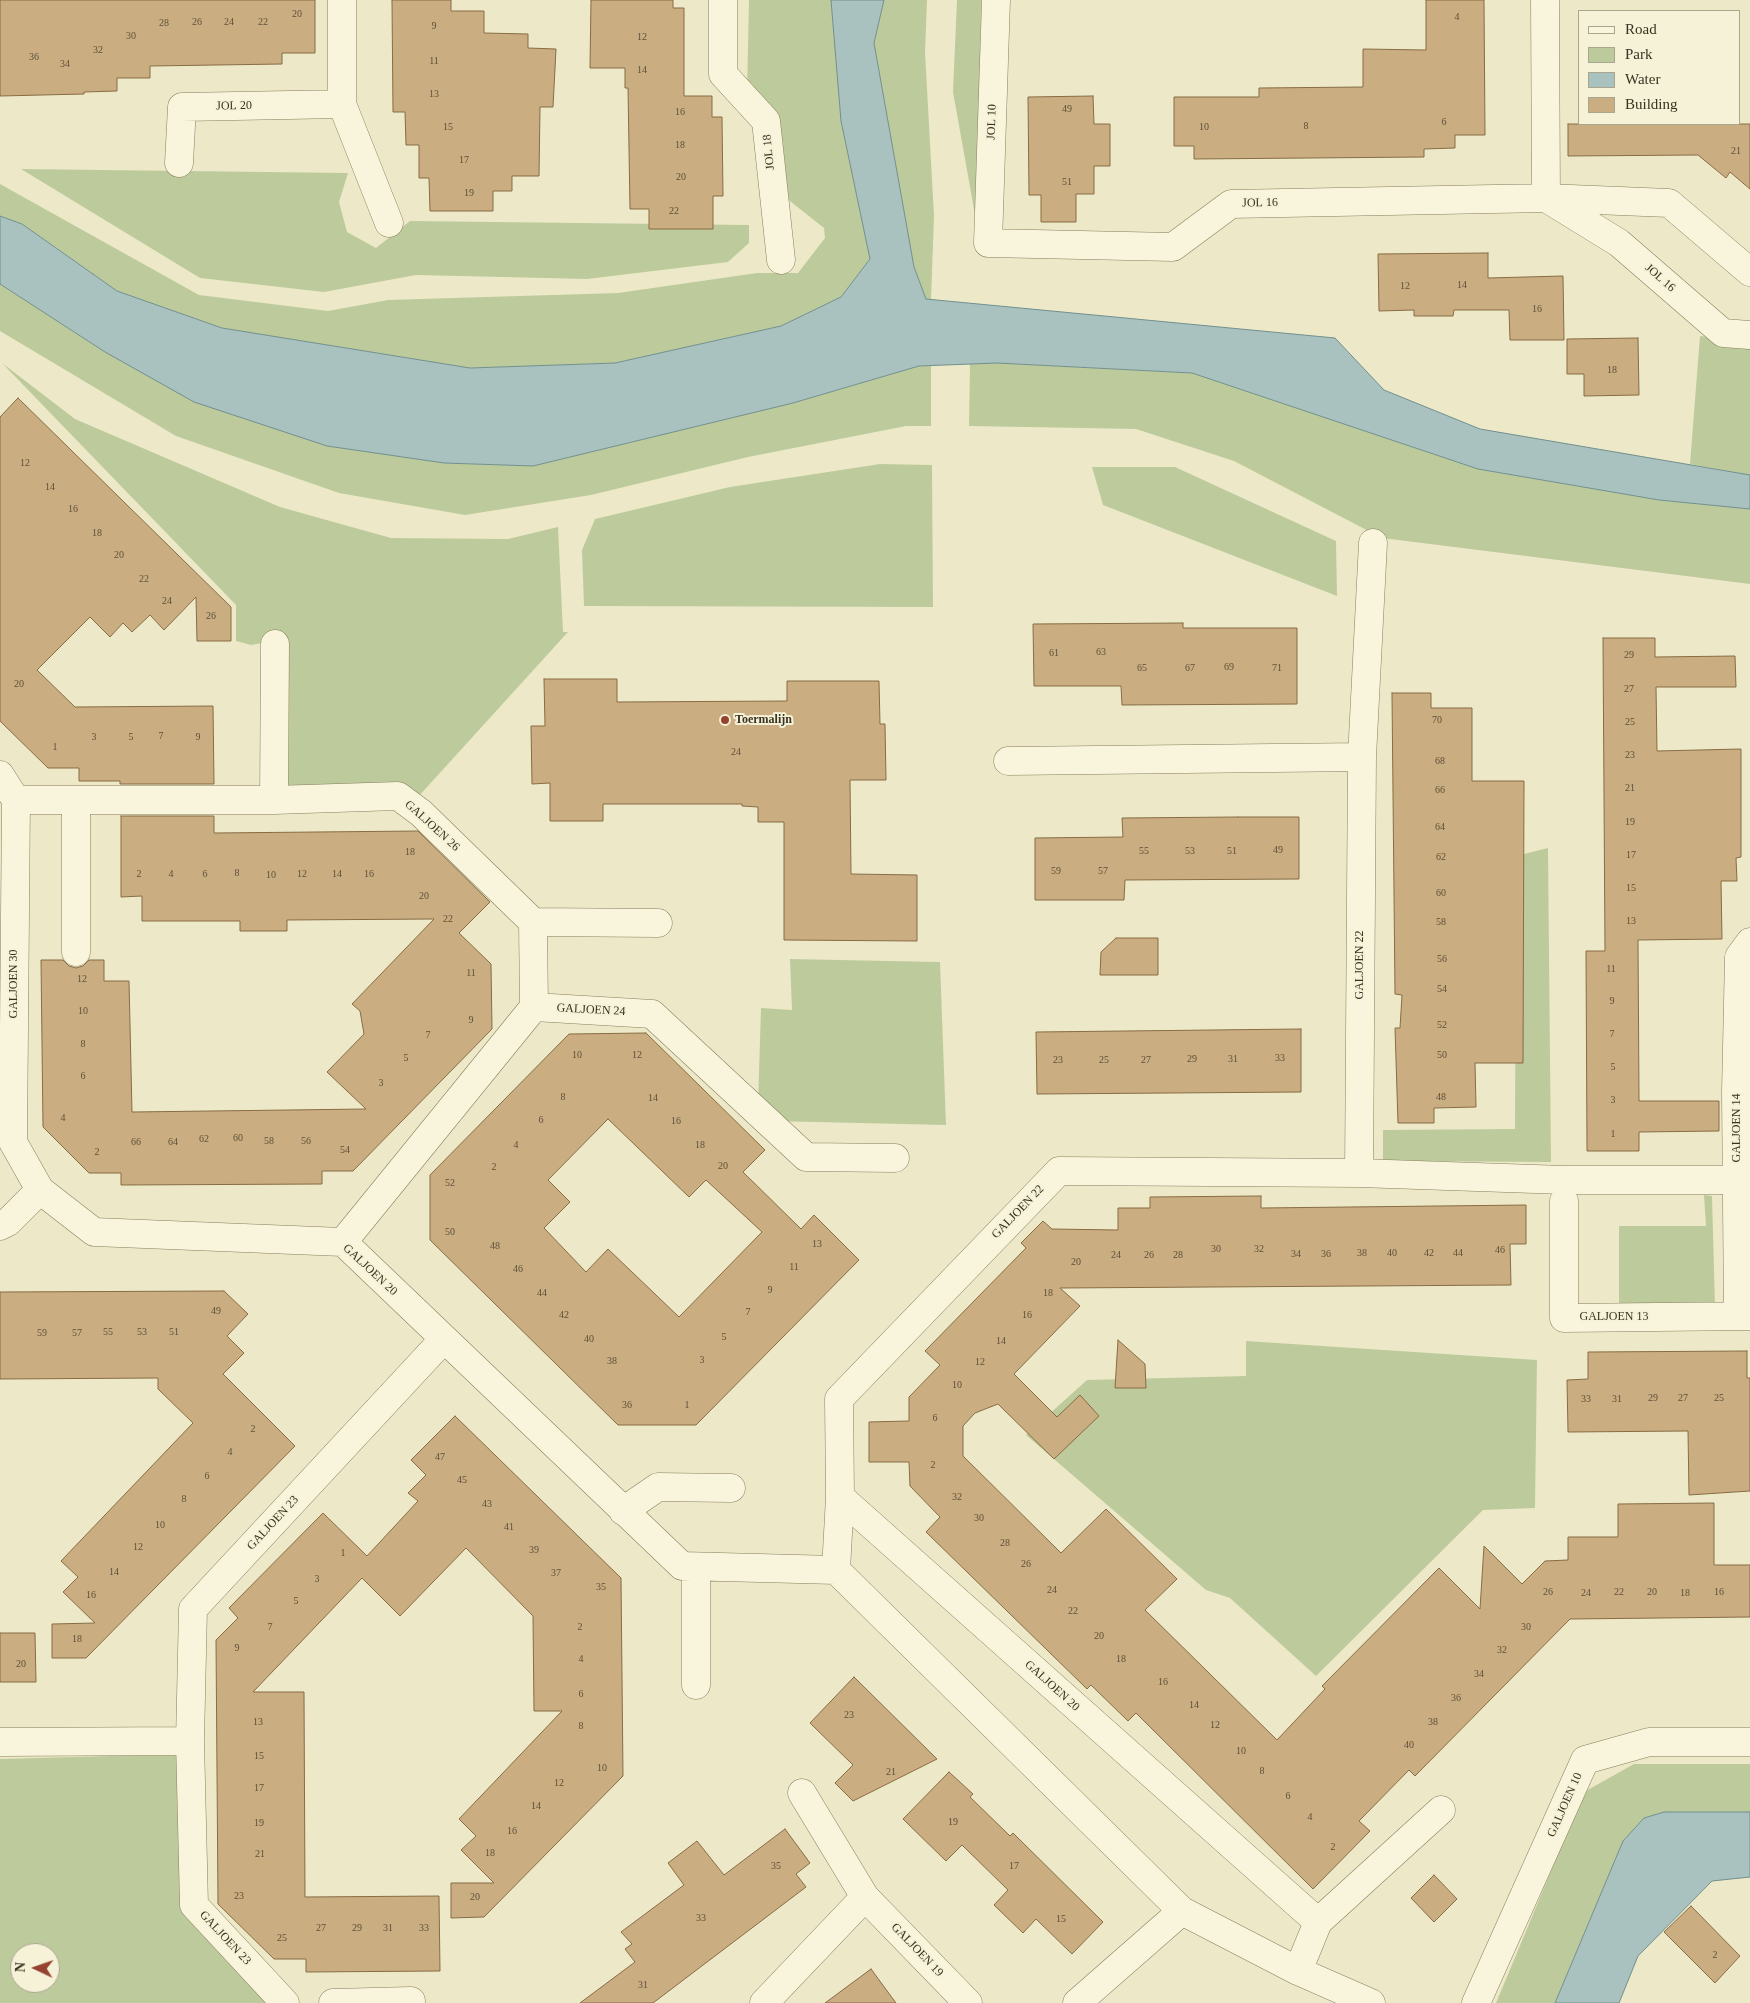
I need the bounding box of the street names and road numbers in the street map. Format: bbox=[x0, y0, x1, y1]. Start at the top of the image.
street label: JOL 20 bbox=[216, 98, 252, 114]
street label: JOL 10 bbox=[984, 104, 1000, 140]
street label: JOL 18 bbox=[760, 134, 778, 170]
street label: JOL 16 bbox=[1242, 195, 1278, 211]
street label: JOL 16 bbox=[1642, 261, 1678, 295]
street label: GALJOEN 26 bbox=[402, 798, 462, 854]
street label: GALJOEN 22 bbox=[1353, 931, 1367, 999]
street label: GALJOEN 30 bbox=[7, 950, 21, 1018]
street label: GALJOEN 24 bbox=[556, 1001, 626, 1019]
street label: GALJOEN 14 bbox=[1730, 1094, 1744, 1162]
street label: GALJOEN 22 bbox=[989, 1182, 1047, 1242]
street label: GALJOEN 20 bbox=[340, 1241, 400, 1299]
street label: GALJOEN 13 bbox=[1580, 1310, 1648, 1324]
street label: GALJOEN 23 bbox=[244, 1493, 302, 1553]
street label: GALJOEN 20 bbox=[1022, 1658, 1082, 1714]
street label: GALJOEN 10 bbox=[1544, 1771, 1586, 1839]
street label: GALJOEN 23 bbox=[196, 1908, 254, 1968]
street label: GALJOEN 19 bbox=[888, 1920, 946, 1980]

